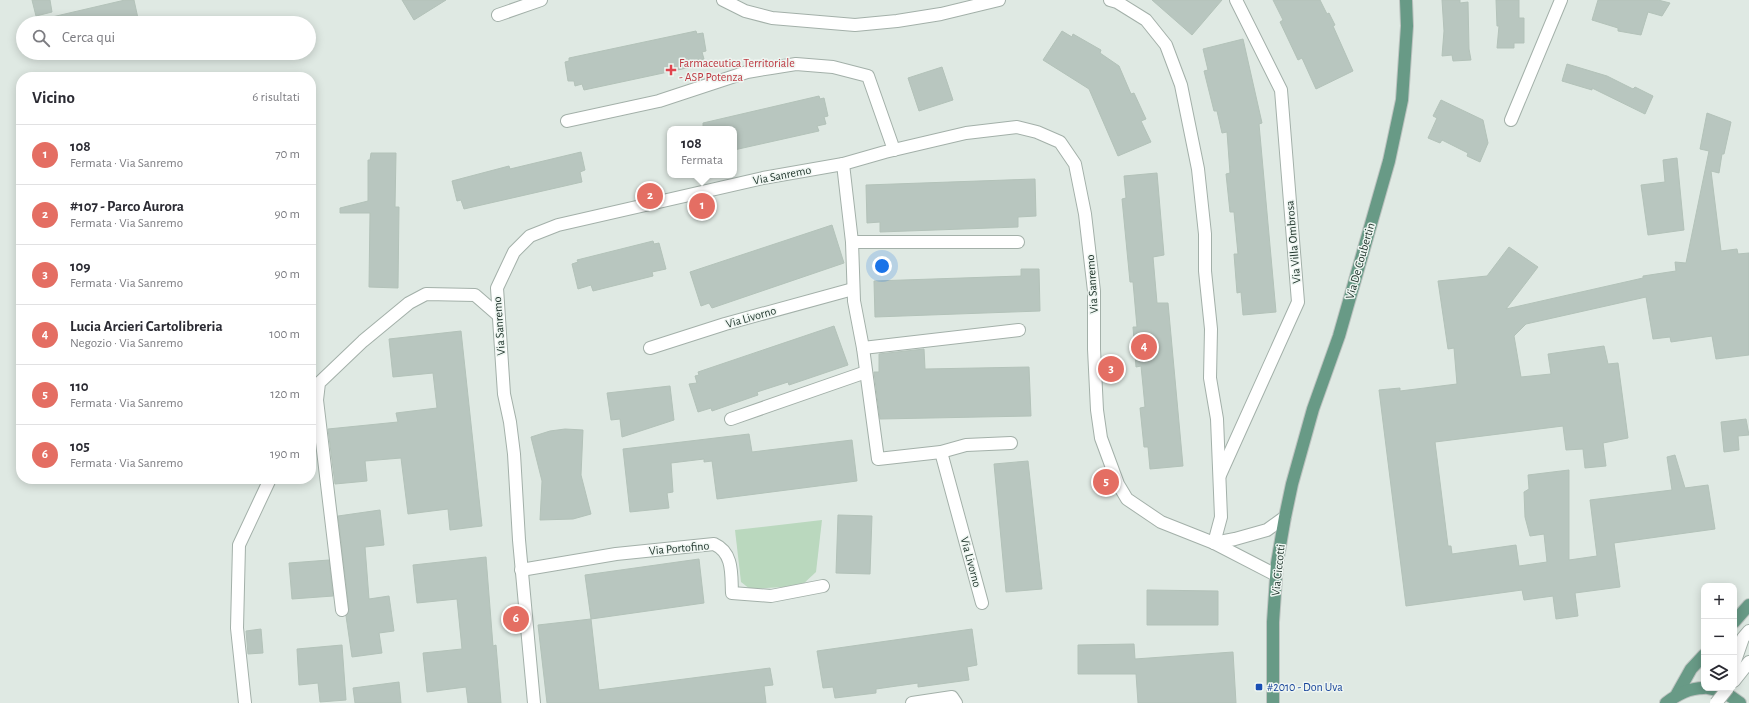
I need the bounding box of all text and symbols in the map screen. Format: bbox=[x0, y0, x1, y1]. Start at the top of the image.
search box bbox=[16, 16, 316, 60]
icon: search bbox=[30, 27, 52, 49]
text: Cerca qui bbox=[62, 30, 115, 45]
place label: Farmaceutica Territoriale - ASP Potenza bbox=[679, 57, 795, 83]
marker: Farmaceutica Territoriale - ASP Potenza bbox=[666, 65, 676, 75]
text: Vicino bbox=[32, 89, 75, 106]
text: 6 risultati bbox=[252, 91, 300, 104]
popup bbox=[667, 126, 737, 178]
text: 108 bbox=[681, 136, 702, 151]
text: 108 bbox=[70, 139, 91, 154]
text: 1 bbox=[43, 148, 47, 161]
text: 70 m bbox=[275, 148, 300, 161]
text: Fermata bbox=[681, 154, 723, 167]
text: Fermata · Via Sanremo bbox=[70, 157, 183, 170]
street label: Via Sanremo bbox=[752, 163, 812, 187]
pin: 2 bbox=[637, 181, 663, 211]
pin: 1 bbox=[689, 191, 715, 221]
text: #107 - Parco Aurora bbox=[70, 199, 184, 214]
street label: Via Villa Ombrosa bbox=[1283, 200, 1303, 284]
text: 2 bbox=[42, 208, 48, 221]
text: 90 m bbox=[274, 208, 300, 221]
text: Fermata · Via Sanremo bbox=[70, 217, 183, 230]
street label: Via De Coubertin bbox=[1343, 221, 1377, 301]
street label: Via Sanremo bbox=[1084, 254, 1100, 314]
your location bbox=[872, 256, 892, 276]
text: 109 bbox=[70, 259, 90, 274]
text: 3 bbox=[42, 268, 48, 281]
text: 90 m bbox=[274, 268, 300, 281]
text: Fermata · Via Sanremo bbox=[70, 277, 183, 290]
street label: Via Sanremo bbox=[491, 296, 507, 356]
street label: Via Livorno bbox=[724, 304, 778, 330]
text: Lucia Arcieri Cartolibreria bbox=[70, 319, 223, 334]
text: 4 bbox=[42, 328, 48, 341]
text: 100 m bbox=[269, 328, 300, 341]
pin: 4 bbox=[1131, 332, 1157, 362]
text: Negozio · Via Sanremo bbox=[70, 337, 183, 350]
pin: 3 bbox=[1098, 354, 1124, 384]
text: 110 bbox=[70, 379, 89, 394]
text: 5 bbox=[42, 388, 48, 401]
text: 120 m bbox=[270, 388, 300, 401]
text: Fermata · Via Sanremo bbox=[70, 397, 183, 410]
text: 105 bbox=[70, 439, 90, 454]
text: 6 bbox=[42, 448, 48, 461]
text: 190 m bbox=[270, 448, 300, 461]
text: Fermata · Via Sanremo bbox=[70, 457, 183, 470]
pin: 5 bbox=[1093, 467, 1119, 497]
street label: Via Livorno bbox=[959, 535, 984, 589]
street label: Via Portofino bbox=[648, 539, 710, 557]
street label: Via Ciccotti bbox=[1269, 543, 1287, 597]
map controls bbox=[1701, 583, 1737, 691]
button: + bbox=[1701, 583, 1737, 619]
pin: 6 bbox=[503, 604, 529, 634]
button: − bbox=[1701, 619, 1737, 655]
button: layers bbox=[1701, 655, 1737, 691]
place label: #2010 - Don Uva bbox=[1267, 681, 1343, 693]
marker: #2010 - Don Uva bbox=[1254, 682, 1264, 692]

